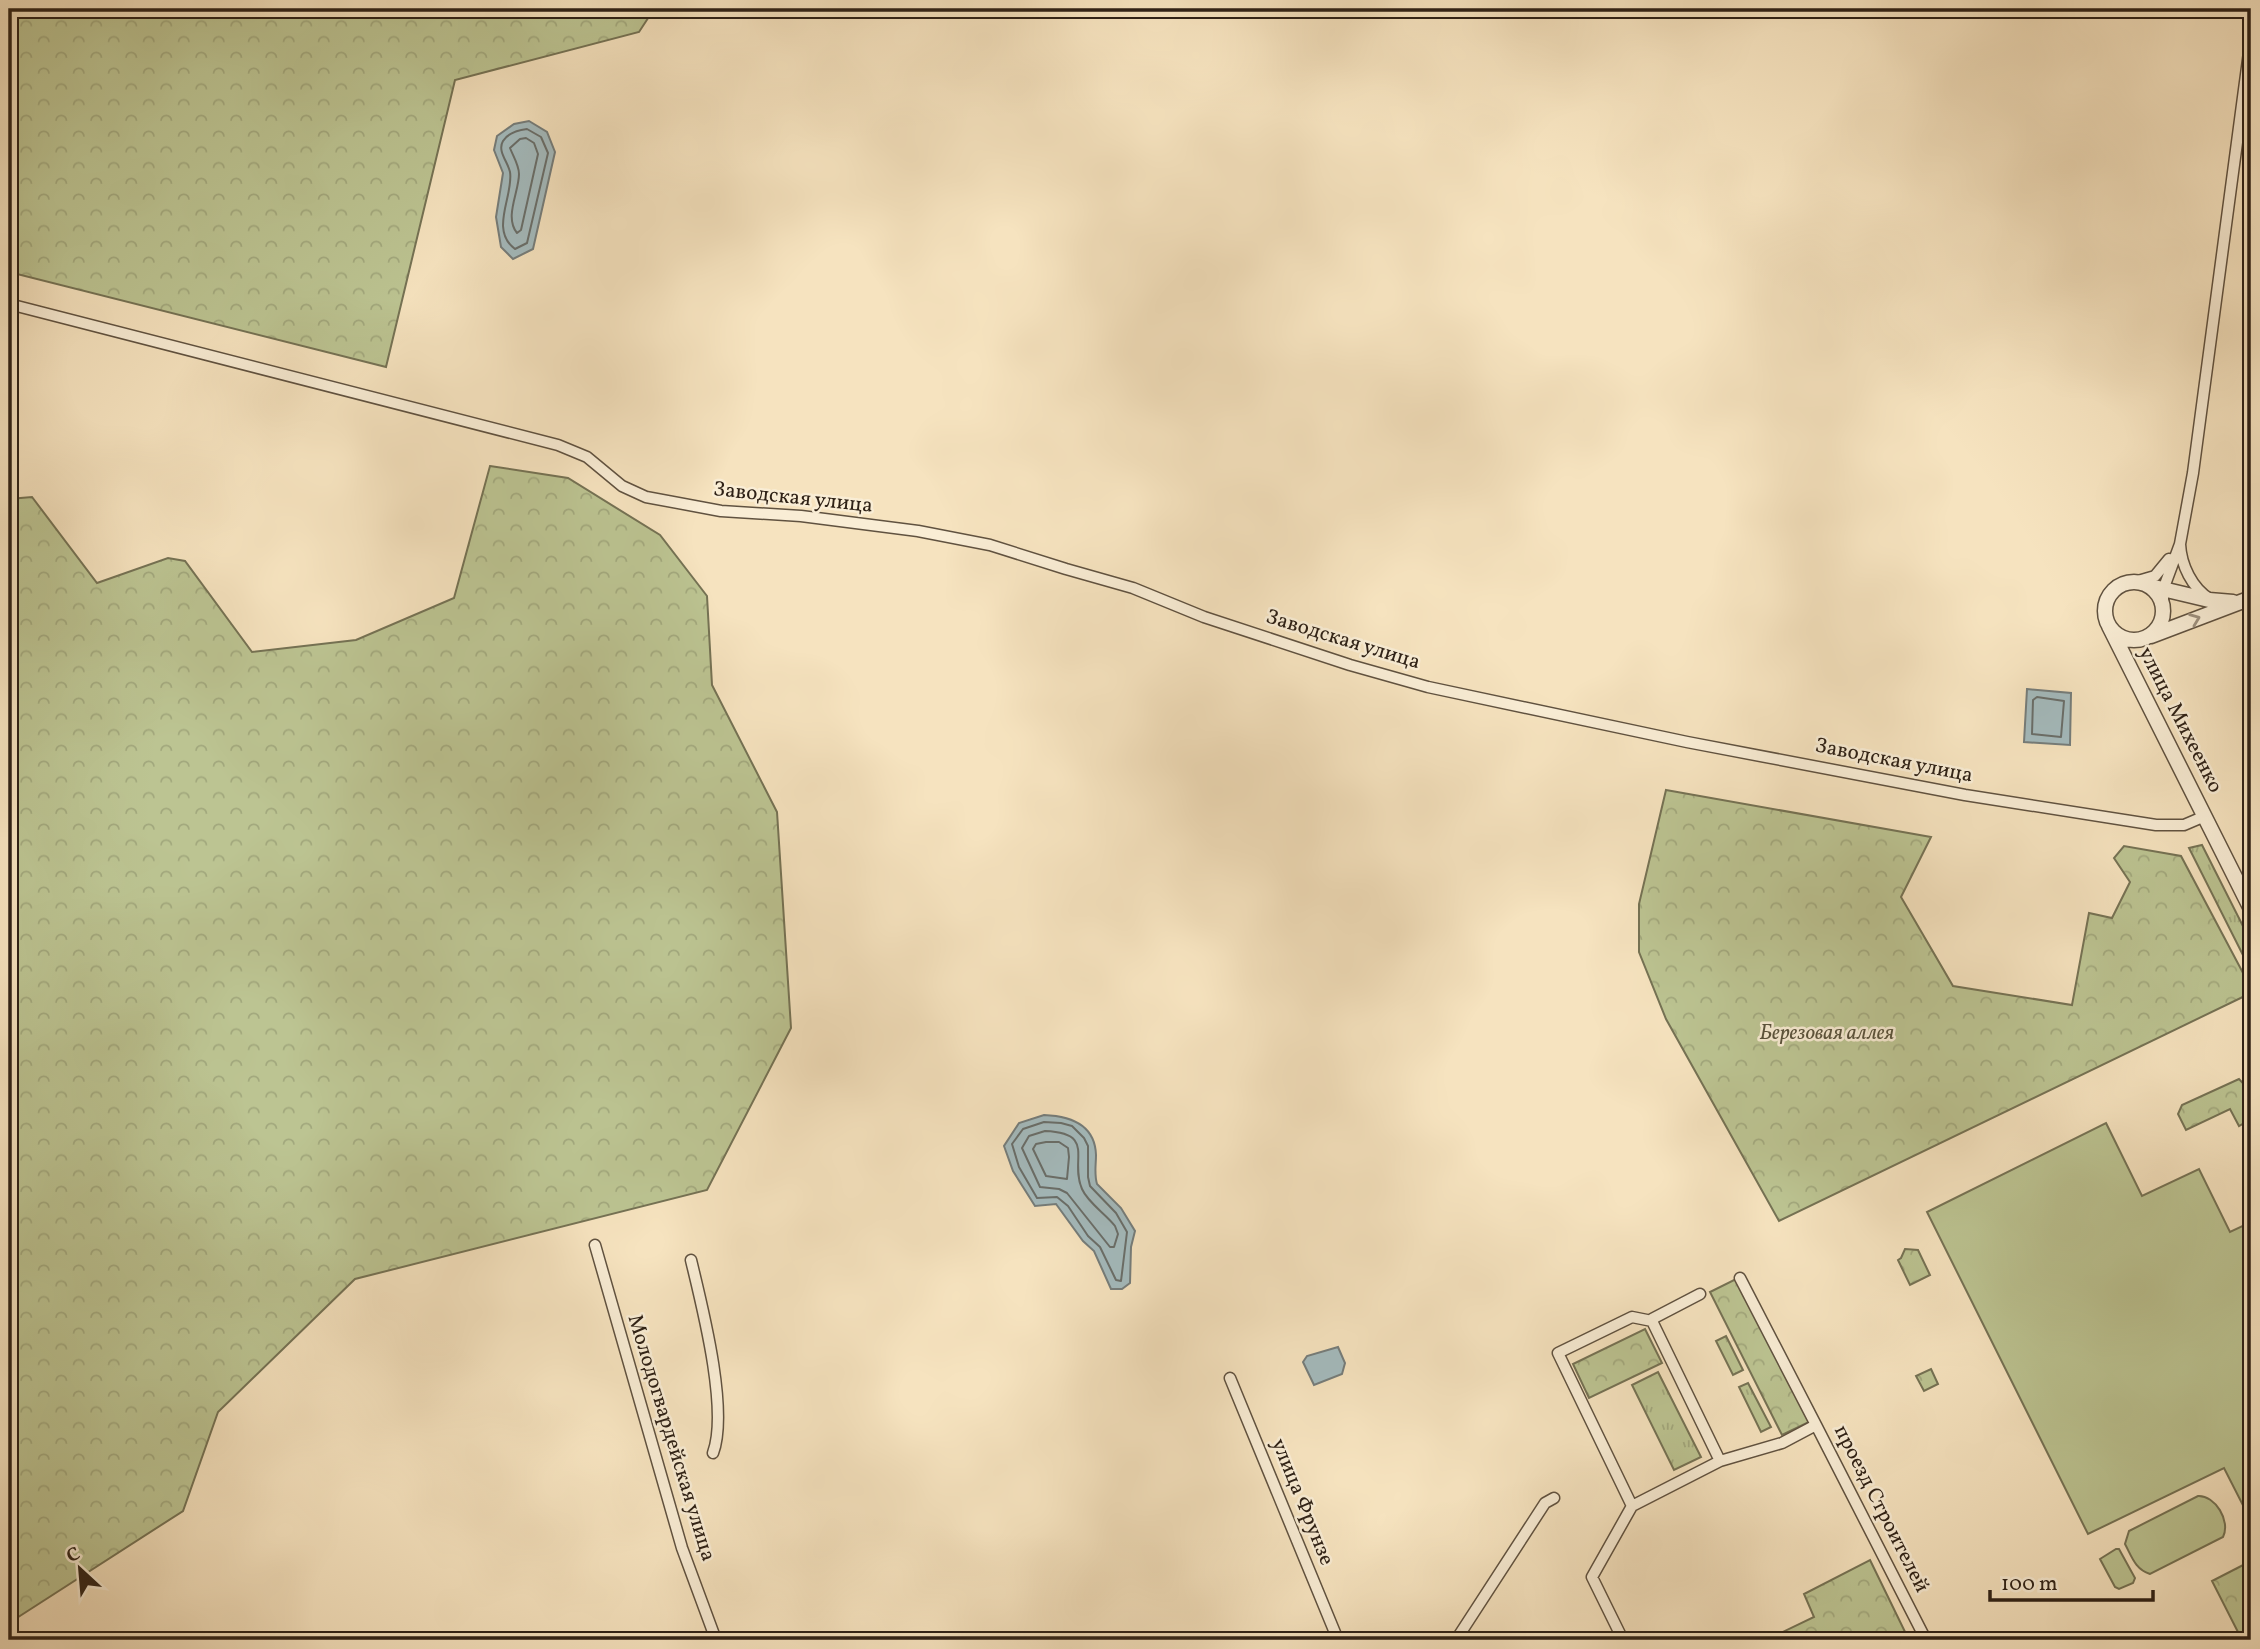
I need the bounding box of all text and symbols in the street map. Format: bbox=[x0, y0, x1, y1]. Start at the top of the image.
street label: Заводская улица bbox=[712, 475, 874, 521]
street label: Заводская улица bbox=[1262, 603, 1424, 677]
one-way arrow bbox=[2188, 613, 2201, 627]
street label: улица Михеенко bbox=[2131, 642, 2229, 798]
street label: Заводская улица bbox=[1813, 731, 1975, 791]
park label: Березовая аллея bbox=[1760, 1019, 1894, 1048]
street label: Молодогвардейская улица bbox=[620, 1311, 722, 1565]
street label: проезд Строителей bbox=[1826, 1420, 1936, 1598]
street label: улица Фрунзе bbox=[1263, 1434, 1341, 1570]
north arrow bbox=[46, 1534, 116, 1604]
text: С bbox=[62, 1541, 85, 1570]
scale bar bbox=[1990, 1558, 2153, 1602]
text: 100 m bbox=[2001, 1570, 2058, 1599]

